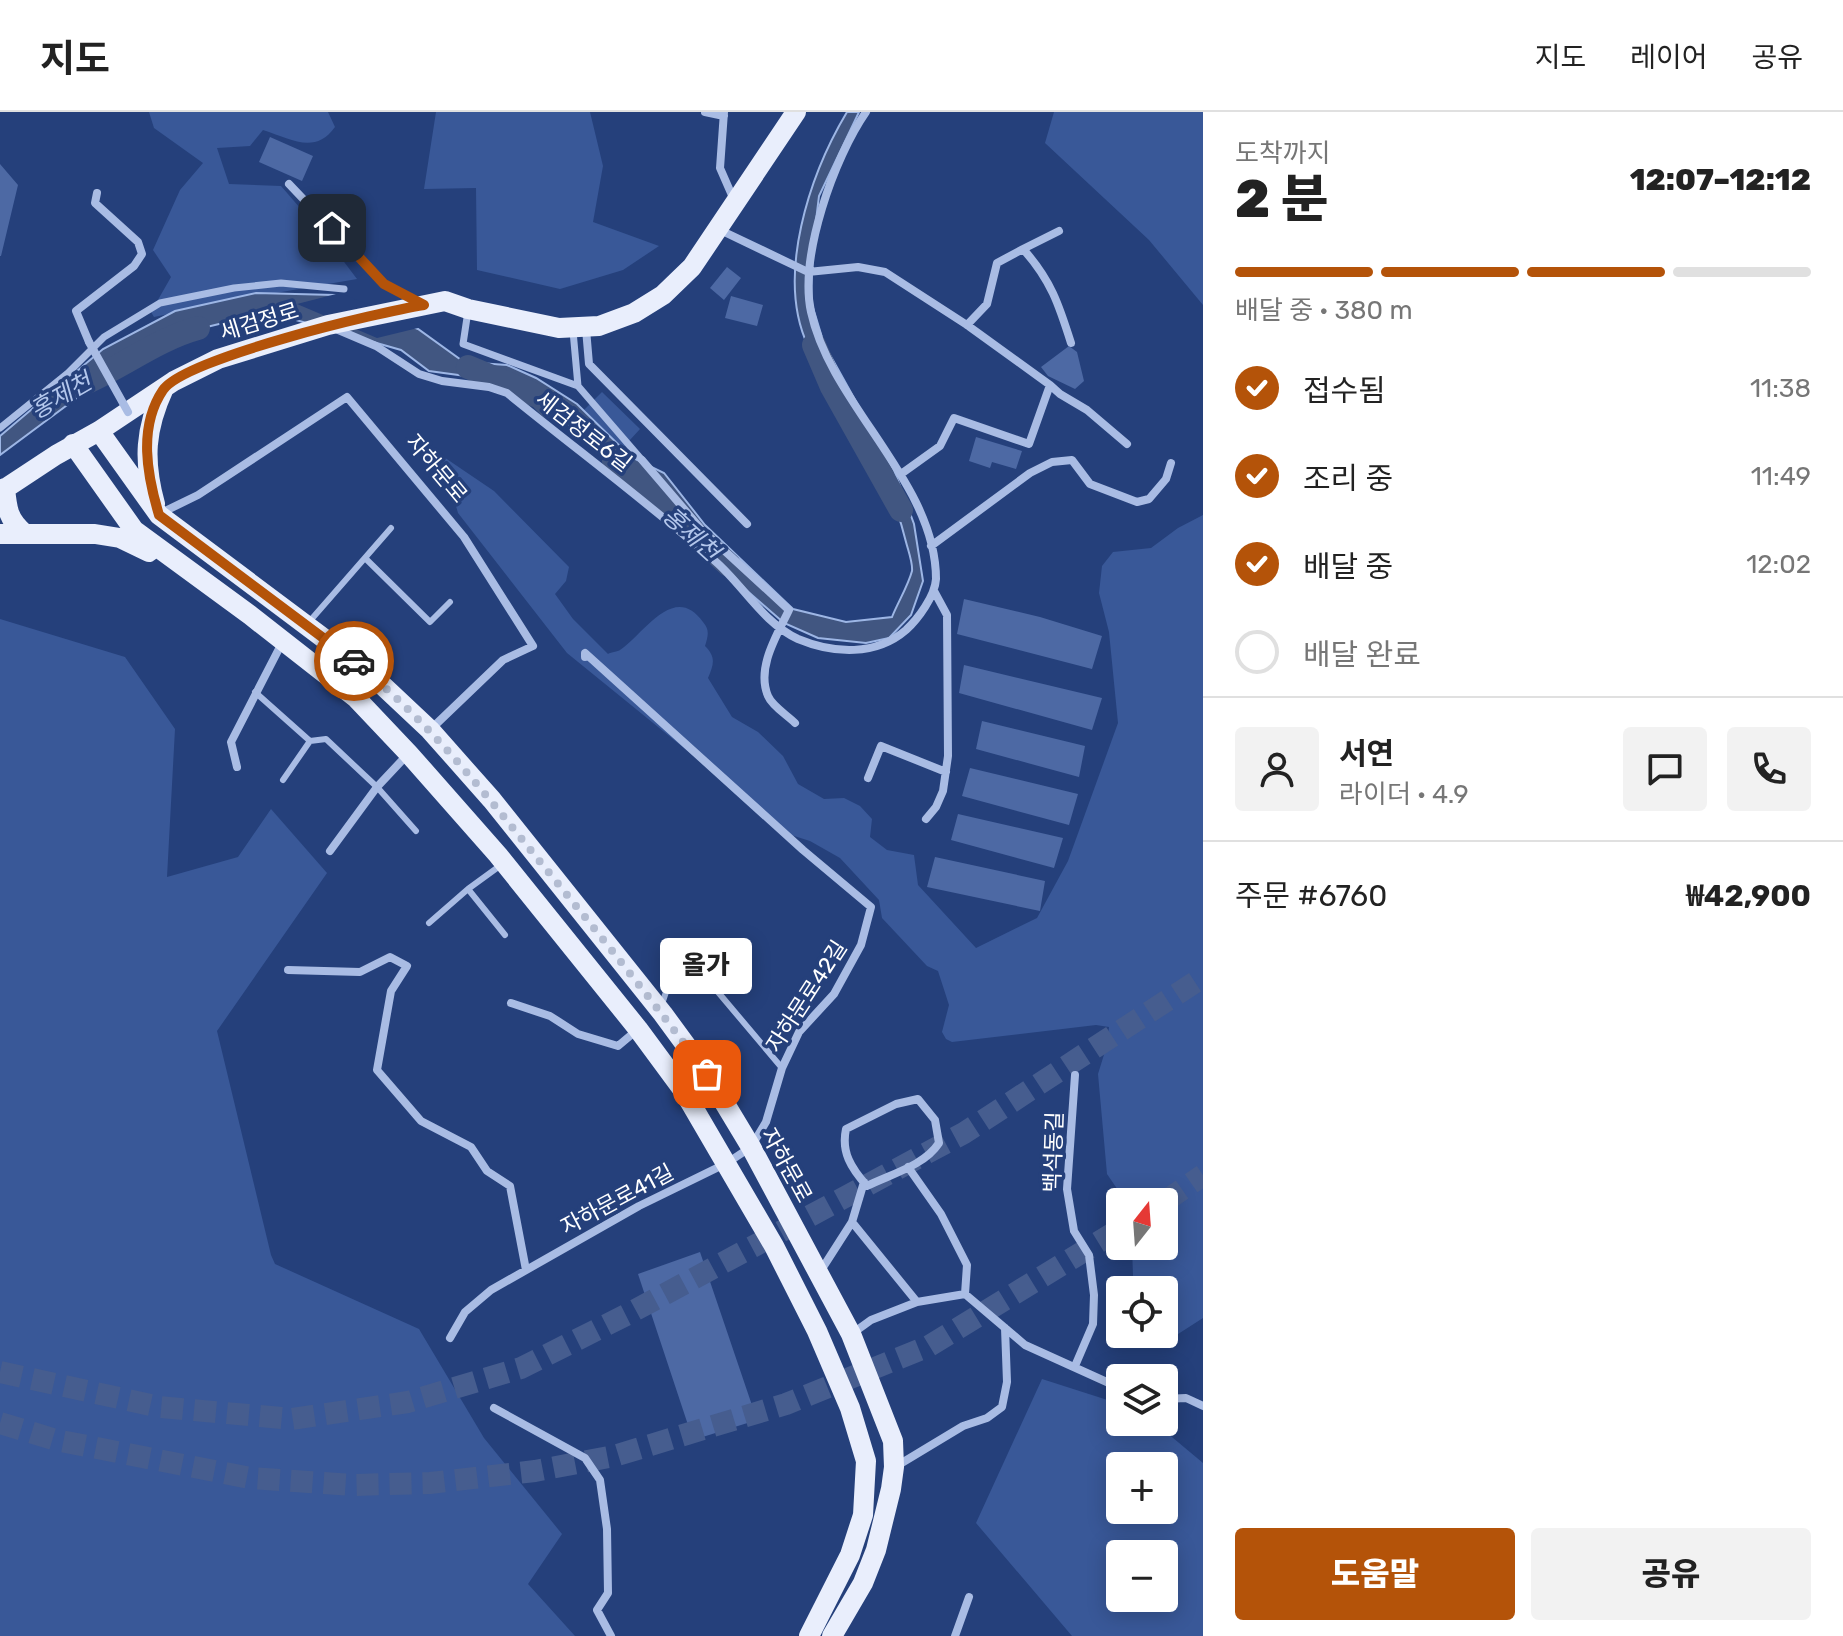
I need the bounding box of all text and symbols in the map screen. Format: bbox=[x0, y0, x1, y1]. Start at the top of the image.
text: 지도 bbox=[40, 36, 110, 82]
text: 지도 bbox=[1535, 41, 1586, 74]
text: 레이어 bbox=[1630, 41, 1707, 74]
text: 공유 bbox=[1751, 41, 1803, 74]
text: 도착까지 bbox=[1235, 138, 1331, 169]
text: 12:07–12:12 bbox=[1630, 162, 1811, 198]
text: 2 분 bbox=[1235, 168, 1328, 230]
pin bbox=[298, 194, 366, 262]
icon: home bbox=[310, 206, 354, 250]
text: 배달 중 · 380 m bbox=[1235, 295, 1413, 326]
street label: 세검정로 bbox=[216, 297, 302, 346]
water label: 홍제천 bbox=[25, 366, 99, 425]
icon: check bbox=[1235, 366, 1279, 410]
text: 접수됨 bbox=[1303, 373, 1386, 409]
text: 11:38 bbox=[1750, 373, 1811, 404]
street label: 세검정로6길 bbox=[530, 386, 637, 477]
street label: 자하문로 bbox=[400, 429, 473, 508]
icon: check bbox=[1235, 454, 1279, 498]
text: 조리 중 bbox=[1303, 461, 1393, 497]
text: 11:49 bbox=[1751, 461, 1811, 492]
water label: 홍제천 bbox=[657, 501, 727, 569]
icon: check bbox=[1235, 542, 1279, 586]
text: 배달 중 bbox=[1303, 549, 1393, 585]
text: 12:02 bbox=[1746, 549, 1811, 580]
courier bbox=[314, 621, 394, 701]
text: 배달 완료 bbox=[1303, 637, 1421, 673]
icon: car bbox=[332, 639, 376, 683]
button: person bbox=[1235, 727, 1319, 811]
button: chat bbox=[1623, 727, 1707, 811]
button: phone bbox=[1727, 727, 1811, 811]
text: 서연 bbox=[1339, 736, 1394, 772]
text: 라이더 · 4.9 bbox=[1339, 779, 1469, 810]
text: 주문 #6760 bbox=[1235, 878, 1387, 914]
text: ₩42,900 bbox=[1686, 878, 1811, 914]
street label: 자하문로42길 bbox=[760, 935, 853, 1057]
callout: 올가 bbox=[661, 938, 753, 994]
text: 올가 bbox=[682, 950, 730, 981]
pin bbox=[673, 1040, 741, 1108]
icon: bag bbox=[685, 1052, 729, 1096]
street label: 백석동길 bbox=[1039, 1111, 1068, 1193]
street label: 자하문로 bbox=[755, 1123, 818, 1207]
street label: 자하문로41길 bbox=[556, 1158, 678, 1240]
north arrow bbox=[1106, 1188, 1178, 1260]
map controls bbox=[1106, 1188, 1178, 1612]
button: locate bbox=[1106, 1276, 1178, 1348]
button: layers bbox=[1106, 1364, 1178, 1436]
button: + bbox=[1106, 1452, 1178, 1524]
button: 도움말 bbox=[1235, 1528, 1515, 1620]
button: 공유 bbox=[1531, 1528, 1811, 1620]
button: − bbox=[1106, 1540, 1178, 1612]

